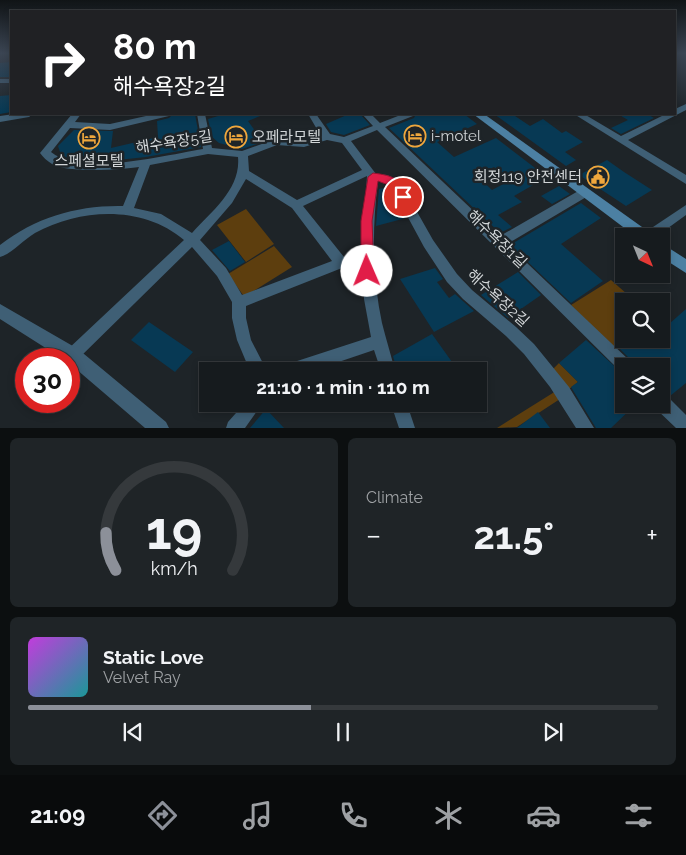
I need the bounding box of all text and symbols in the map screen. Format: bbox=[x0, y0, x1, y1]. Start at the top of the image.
text: 80 m bbox=[113, 26, 197, 67]
icon: right bbox=[30, 30, 95, 95]
text: 해수욕장2길 bbox=[113, 73, 226, 99]
hotel icon: i-motel bbox=[403, 124, 427, 148]
hotel icon: 오페라모텔 bbox=[224, 125, 248, 149]
hotel icon: 스페셜모텔 bbox=[77, 126, 101, 150]
street label: 해수욕장5길 bbox=[134, 127, 214, 157]
place label: i-motel bbox=[431, 127, 482, 145]
place label: 오페라모텔 bbox=[252, 128, 321, 146]
place label: 스페셜모텔 bbox=[54, 152, 124, 170]
public building icon: 회정119 안전센터 bbox=[586, 165, 610, 189]
place label: 회정119 안전센터 bbox=[474, 168, 582, 186]
pin bbox=[382, 176, 424, 218]
icon: arrive bbox=[389, 183, 417, 211]
street label: 해수욕장1길 bbox=[464, 206, 530, 272]
north arrow bbox=[615, 228, 670, 282]
map controls bbox=[615, 228, 670, 413]
position arrow bbox=[340, 244, 392, 296]
street label: 해수욕장2길 bbox=[463, 266, 533, 330]
button: search bbox=[615, 293, 670, 348]
speed limit sign: 30 bbox=[15, 348, 80, 413]
button: layers bbox=[615, 358, 670, 413]
text: 21:10 · 1 min · 110 m bbox=[256, 376, 430, 398]
text: Climate bbox=[366, 488, 423, 507]
text: 19 bbox=[146, 500, 202, 561]
text: 21.5° bbox=[473, 513, 554, 558]
text: − bbox=[366, 519, 381, 552]
text: + bbox=[646, 519, 658, 552]
text: km/h bbox=[150, 558, 198, 579]
text: Static Love bbox=[103, 646, 204, 668]
text: Velvet Ray bbox=[103, 668, 181, 687]
icon: previous bbox=[119, 718, 147, 746]
icon: pause bbox=[329, 718, 357, 746]
icon: next bbox=[539, 718, 567, 746]
icon: directions bbox=[145, 798, 180, 833]
icon: music bbox=[240, 798, 275, 833]
icon: phone bbox=[336, 798, 371, 833]
icon: climate bbox=[431, 798, 466, 833]
icon: car bbox=[526, 798, 561, 833]
icon: filters bbox=[621, 798, 656, 833]
text: 21:09 bbox=[30, 802, 85, 828]

